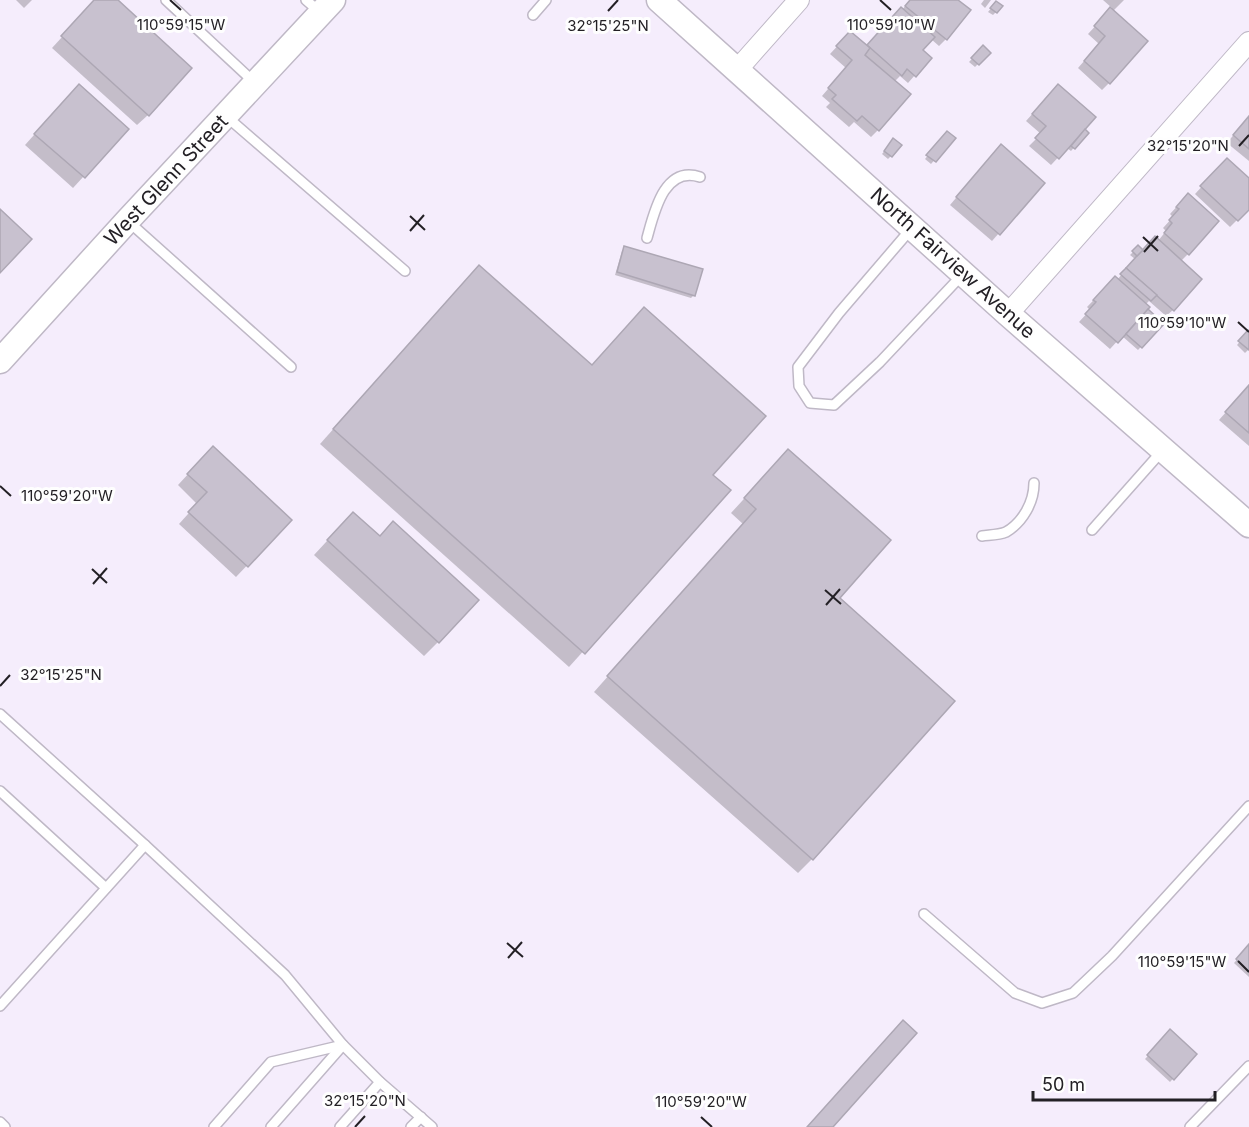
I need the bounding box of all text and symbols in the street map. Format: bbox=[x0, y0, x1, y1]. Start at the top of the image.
text: 110°59'15"W bbox=[137, 15, 225, 34]
text: 110°59'10"W bbox=[847, 15, 936, 34]
text: 32°15'25"N bbox=[567, 16, 649, 35]
street label: West Glenn Street bbox=[99, 109, 233, 250]
text: 32°15'20"N bbox=[1147, 136, 1229, 155]
street label: North Fairview Avenue bbox=[866, 183, 1040, 343]
text: 110°59'10"W bbox=[1138, 313, 1227, 332]
text: 110°59'20"W bbox=[21, 486, 113, 505]
text: 32°15'25"N bbox=[20, 665, 102, 684]
text: 110°59'15"W bbox=[1138, 952, 1226, 971]
scale bar bbox=[1033, 1064, 1214, 1102]
text: 50 m bbox=[1042, 1074, 1085, 1095]
text: 32°15'20"N bbox=[324, 1091, 406, 1110]
text: 110°59'20"W bbox=[655, 1092, 747, 1111]

